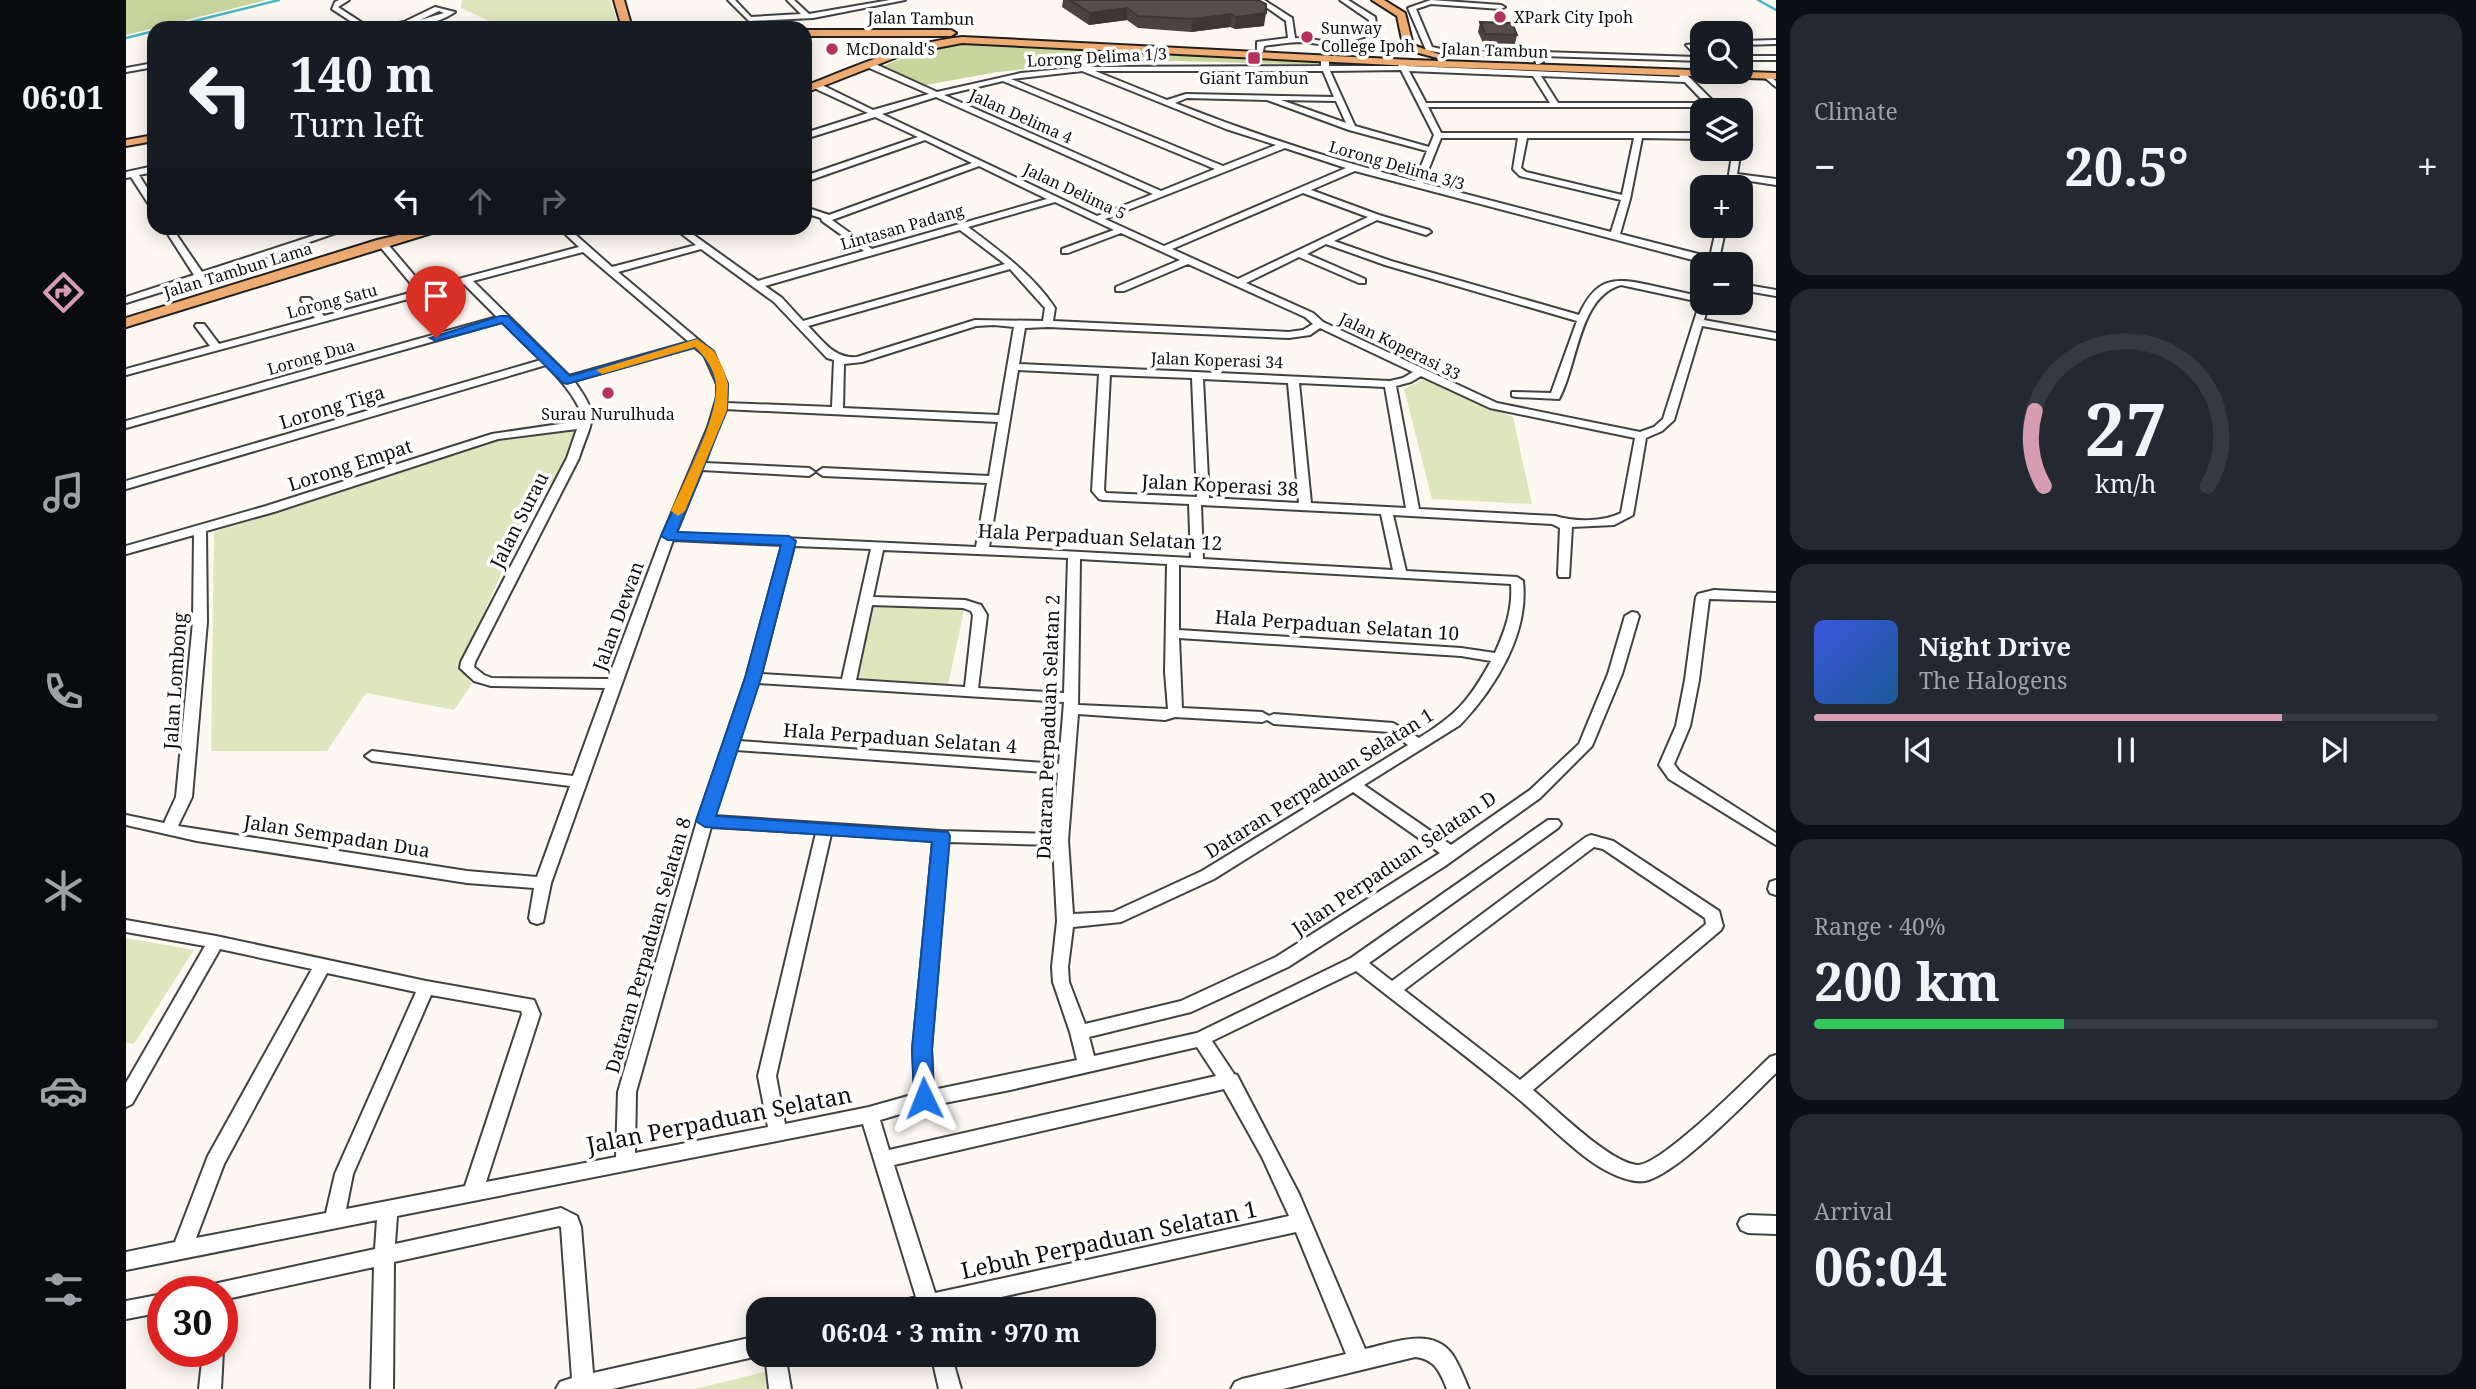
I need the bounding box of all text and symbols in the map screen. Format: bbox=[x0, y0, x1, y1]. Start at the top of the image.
street label: Jalan Tambun bbox=[866, 6, 975, 30]
place label: XPark City Ipoh bbox=[1514, 6, 1633, 28]
marker: XPark City Ipoh bbox=[1492, 9, 1508, 25]
place label: Sunway College Ipoh bbox=[1321, 17, 1415, 57]
map controls bbox=[1690, 21, 1753, 315]
button: search bbox=[1690, 21, 1753, 84]
marker: Sunway College Ipoh bbox=[1299, 29, 1315, 45]
street label: Jalan Tambun bbox=[1440, 37, 1549, 63]
place label: McDonald's bbox=[846, 38, 935, 60]
text: 140 m bbox=[290, 40, 434, 106]
marker: McDonald's bbox=[824, 41, 840, 57]
street label: Lorong Delima 1/3 bbox=[1026, 42, 1168, 72]
icon: left bbox=[175, 49, 266, 140]
marker: Giant Tambun bbox=[1246, 50, 1262, 66]
place label: Giant Tambun bbox=[1199, 67, 1309, 89]
text: 06:01 bbox=[22, 75, 104, 118]
street label: Jalan Delima 4 bbox=[965, 83, 1076, 149]
text: Climate bbox=[1814, 95, 1898, 127]
button: layers bbox=[1690, 98, 1753, 161]
text: Turn left bbox=[290, 103, 424, 146]
text: 20.5° bbox=[2064, 130, 2189, 201]
street label: Lorong Delima 3/3 bbox=[1327, 135, 1467, 195]
text: − bbox=[1814, 140, 1836, 192]
text: + bbox=[2417, 140, 2438, 192]
street label: Jalan Delima 5 bbox=[1019, 157, 1130, 224]
button: + bbox=[1690, 175, 1753, 238]
icon: left bbox=[388, 182, 426, 220]
icon: ahead bbox=[461, 182, 499, 220]
icon: right bbox=[534, 182, 572, 220]
street label: Lintasan Padang bbox=[838, 199, 967, 255]
street label: Jalan Tambun Lama bbox=[160, 237, 315, 303]
button: − bbox=[1690, 252, 1753, 315]
pin bbox=[406, 266, 466, 338]
icon: directions bbox=[39, 268, 88, 317]
icon: arrive bbox=[417, 277, 455, 315]
street label: Lorong Satu bbox=[284, 278, 380, 324]
street label: Jalan Koperasi 33 bbox=[1335, 307, 1464, 385]
street label: Lorong Dua bbox=[265, 334, 357, 380]
street label: Jalan Koperasi 34 bbox=[1150, 347, 1284, 373]
text: 27 bbox=[2085, 378, 2167, 477]
street label: Lorong Tiga bbox=[276, 379, 388, 435]
marker: Surau Nurulhuda bbox=[600, 385, 616, 401]
place label: Surau Nurulhuda bbox=[541, 403, 675, 425]
street label: Lorong Empat bbox=[285, 433, 416, 497]
text: km/h bbox=[2095, 465, 2157, 499]
street label: Jalan Surau bbox=[483, 467, 554, 574]
icon: music bbox=[39, 468, 88, 517]
street label: Jalan Koperasi 38 bbox=[1140, 468, 1299, 502]
street label: Hala Perpaduan Selatan 12 bbox=[977, 518, 1223, 556]
street label: Jalan Dewan bbox=[586, 558, 650, 675]
street label: Dataran Perpaduan Selatan 2 bbox=[1030, 594, 1066, 860]
street label: Hala Perpaduan Selatan 10 bbox=[1214, 603, 1460, 647]
street label: Jalan Lombong bbox=[157, 612, 193, 751]
text: Night Drive bbox=[1919, 628, 2071, 664]
text: The Halogens bbox=[1919, 664, 2067, 696]
icon: phone bbox=[39, 667, 88, 716]
street label: Dataran Perpaduan Selatan 1 bbox=[1200, 702, 1438, 864]
street label: Hala Perpaduan Selatan 4 bbox=[782, 717, 1018, 759]
icon: previous bbox=[1899, 731, 1937, 769]
icon: pause bbox=[2107, 731, 2145, 769]
icon: next bbox=[2315, 731, 2353, 769]
street label: Jalan Perpaduan Selatan D bbox=[1286, 785, 1501, 942]
street label: Jalan Sempadan Dua bbox=[241, 808, 432, 864]
street label: Dataran Perpaduan Selatan 8 bbox=[599, 814, 697, 1076]
icon: climate bbox=[39, 866, 88, 915]
text: Range · 40% bbox=[1814, 910, 1946, 942]
text: 200 km bbox=[1814, 945, 2000, 1016]
position arrow bbox=[887, 1061, 961, 1135]
icon: car bbox=[39, 1066, 88, 1115]
street label: Jalan Perpaduan Selatan bbox=[583, 1078, 854, 1161]
street label: Lebuh Perpaduan Selatan 1 bbox=[958, 1192, 1260, 1286]
text: Arrival bbox=[1814, 1195, 1893, 1227]
text: 06:04 bbox=[1814, 1230, 1947, 1301]
icon: filters bbox=[39, 1265, 88, 1314]
speed limit sign: 30 bbox=[147, 1276, 238, 1367]
text: 06:04 · 3 min · 970 m bbox=[821, 1314, 1081, 1350]

